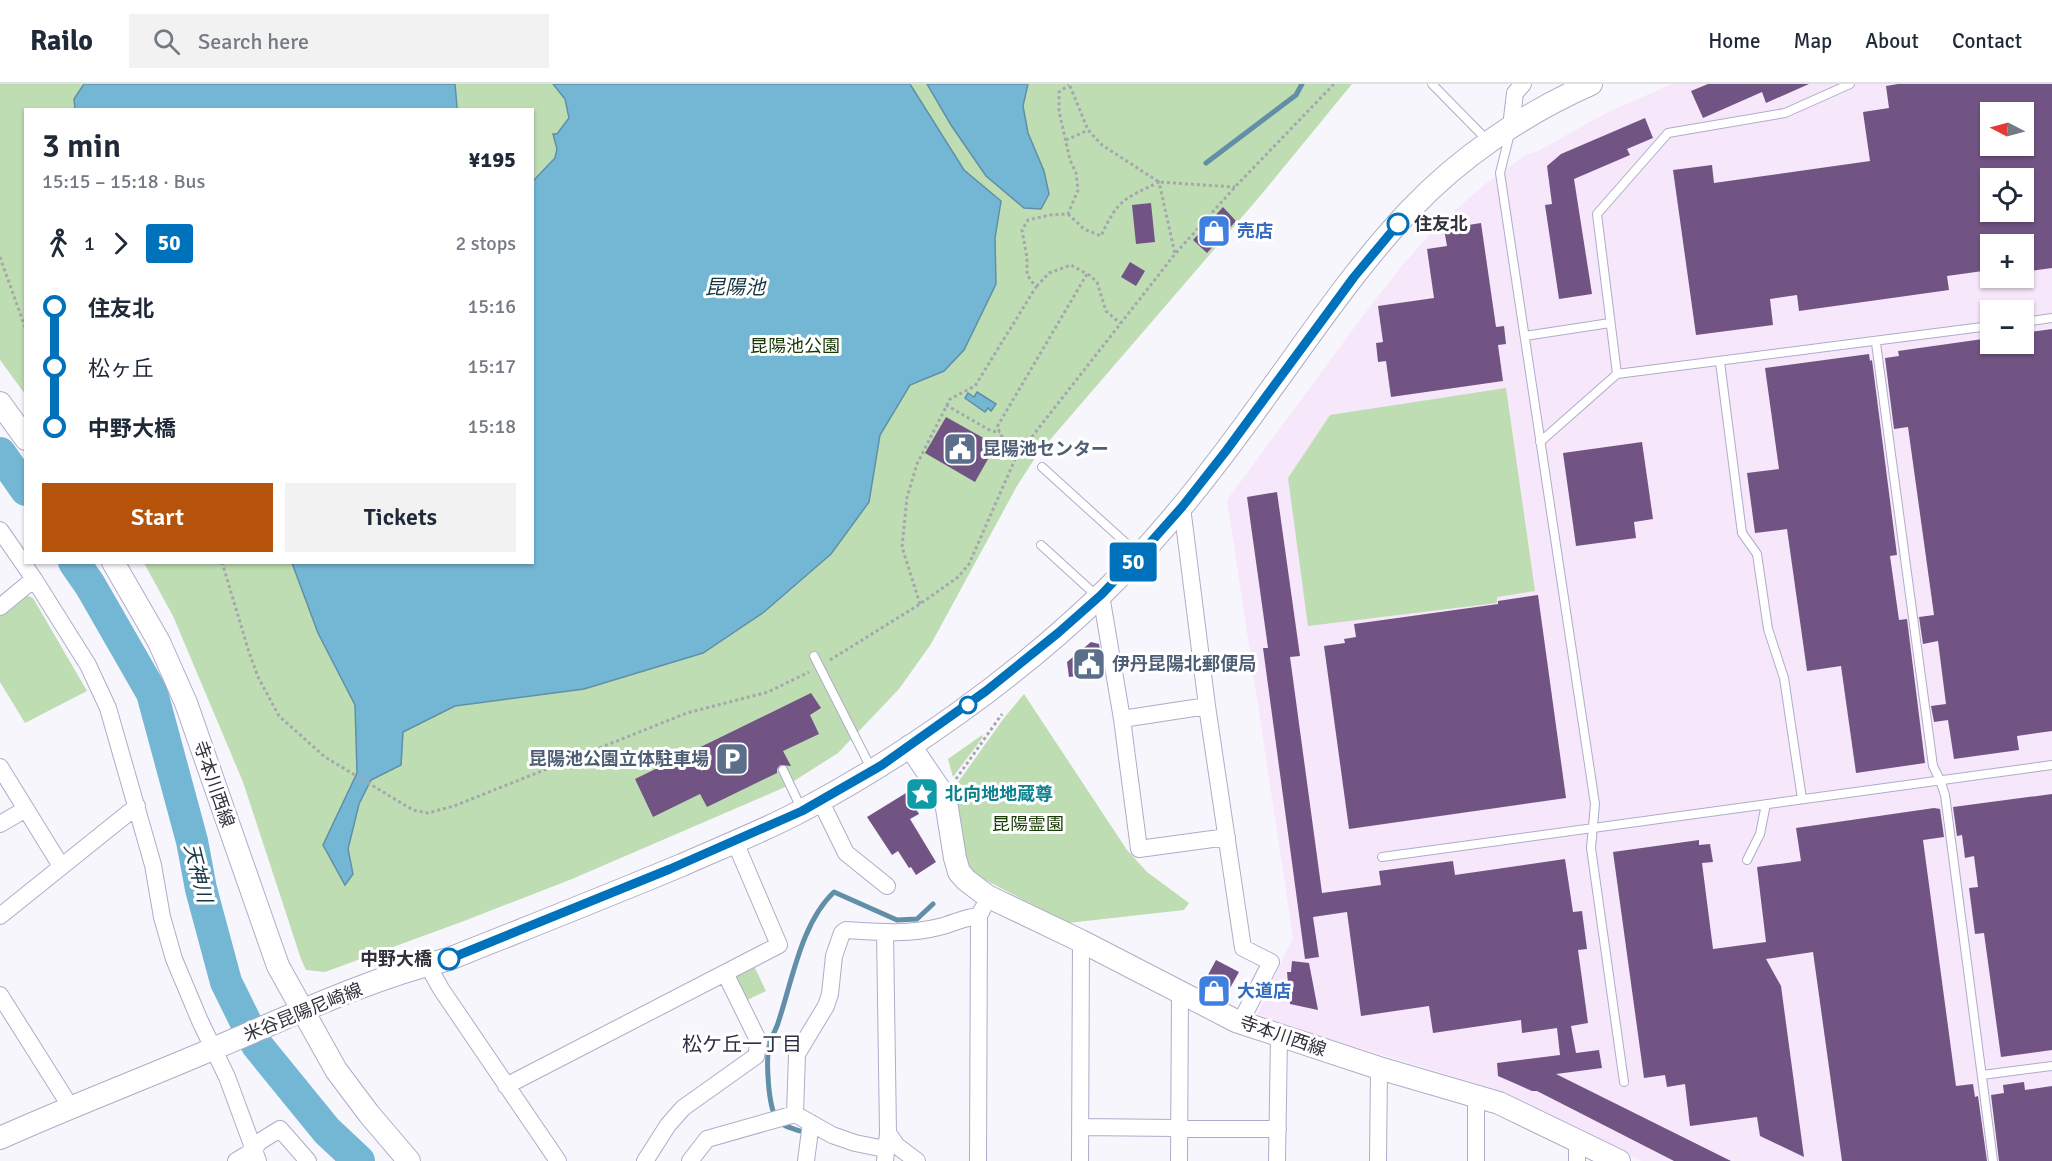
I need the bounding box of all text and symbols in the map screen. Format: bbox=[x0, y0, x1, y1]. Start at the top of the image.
search box bbox=[129, 14, 549, 68]
text: Railo bbox=[30, 24, 93, 58]
icon: search bbox=[150, 25, 183, 58]
text: Search here bbox=[198, 28, 309, 55]
text: Home bbox=[1708, 28, 1761, 54]
text: Map bbox=[1794, 28, 1832, 54]
text: About bbox=[1865, 28, 1919, 54]
text: Contact bbox=[1952, 28, 2022, 54]
north arrow bbox=[1980, 102, 2034, 156]
map controls bbox=[1980, 102, 2034, 354]
text: 3 min bbox=[42, 126, 121, 167]
text: ¥195 bbox=[468, 146, 516, 173]
button: locate bbox=[1980, 168, 2034, 222]
text: 15:15 – 15:18 · Bus bbox=[42, 169, 205, 194]
shop icon: 売店 bbox=[1196, 213, 1232, 249]
marker: 住友北 bbox=[1387, 213, 1409, 235]
place label: 住友北 bbox=[1414, 213, 1468, 235]
place label: 売店 bbox=[1237, 220, 1273, 242]
icon: walk bbox=[42, 227, 75, 260]
icon: forward bbox=[104, 227, 137, 260]
text: 50 bbox=[158, 230, 181, 256]
text: 1 bbox=[84, 231, 95, 256]
text: 2 stops bbox=[455, 231, 516, 256]
button: + bbox=[1980, 234, 2034, 288]
water label: 昆陽池 bbox=[705, 275, 767, 300]
text: 15:16 bbox=[467, 294, 516, 319]
text: 住友北 bbox=[88, 295, 154, 322]
button: − bbox=[1980, 300, 2034, 354]
park label: 昆陽池公園 bbox=[750, 335, 840, 357]
text: 15:17 bbox=[467, 354, 516, 379]
text: 松ヶ丘 bbox=[88, 355, 154, 382]
text: 15:18 bbox=[467, 414, 516, 439]
text: 中野大橋 bbox=[88, 415, 176, 442]
public building icon: 昆陽池センター bbox=[942, 431, 978, 467]
place label: 昆陽池センター bbox=[983, 438, 1109, 460]
button: Start bbox=[42, 483, 273, 552]
button: Tickets bbox=[285, 483, 516, 552]
line badge: 50 bbox=[1106, 542, 1160, 582]
text: 50 bbox=[1122, 549, 1144, 575]
public building icon: 伊丹昆陽北郵便局 bbox=[1071, 646, 1107, 682]
place label: 伊丹昆陽北郵便局 bbox=[1112, 653, 1256, 675]
unlabelled marker bbox=[959, 696, 977, 714]
street label: 寺本川西線 bbox=[189, 738, 239, 830]
parking icon: 昆陽池公園立体駐車場 bbox=[714, 741, 750, 777]
place label: 昆陽池公園立体駐車場 bbox=[529, 748, 709, 770]
place icon: 北向地地蔵尊 bbox=[904, 776, 940, 812]
place label: 北向地地蔵尊 bbox=[945, 783, 1053, 805]
park label: 昆陽霊園 bbox=[992, 813, 1064, 835]
water label: 天神川 bbox=[179, 841, 218, 907]
place label: 中野大橋 bbox=[360, 948, 432, 970]
marker: 中野大橋 bbox=[438, 948, 460, 970]
shop icon: 大道店 bbox=[1196, 973, 1232, 1009]
street label: 米谷昆陽尼崎線 bbox=[240, 978, 366, 1046]
place label: 大道店 bbox=[1237, 980, 1291, 1002]
street label: 寺本川西線 bbox=[1237, 1011, 1329, 1061]
district label: 松ケ丘一丁目 bbox=[682, 1032, 802, 1057]

